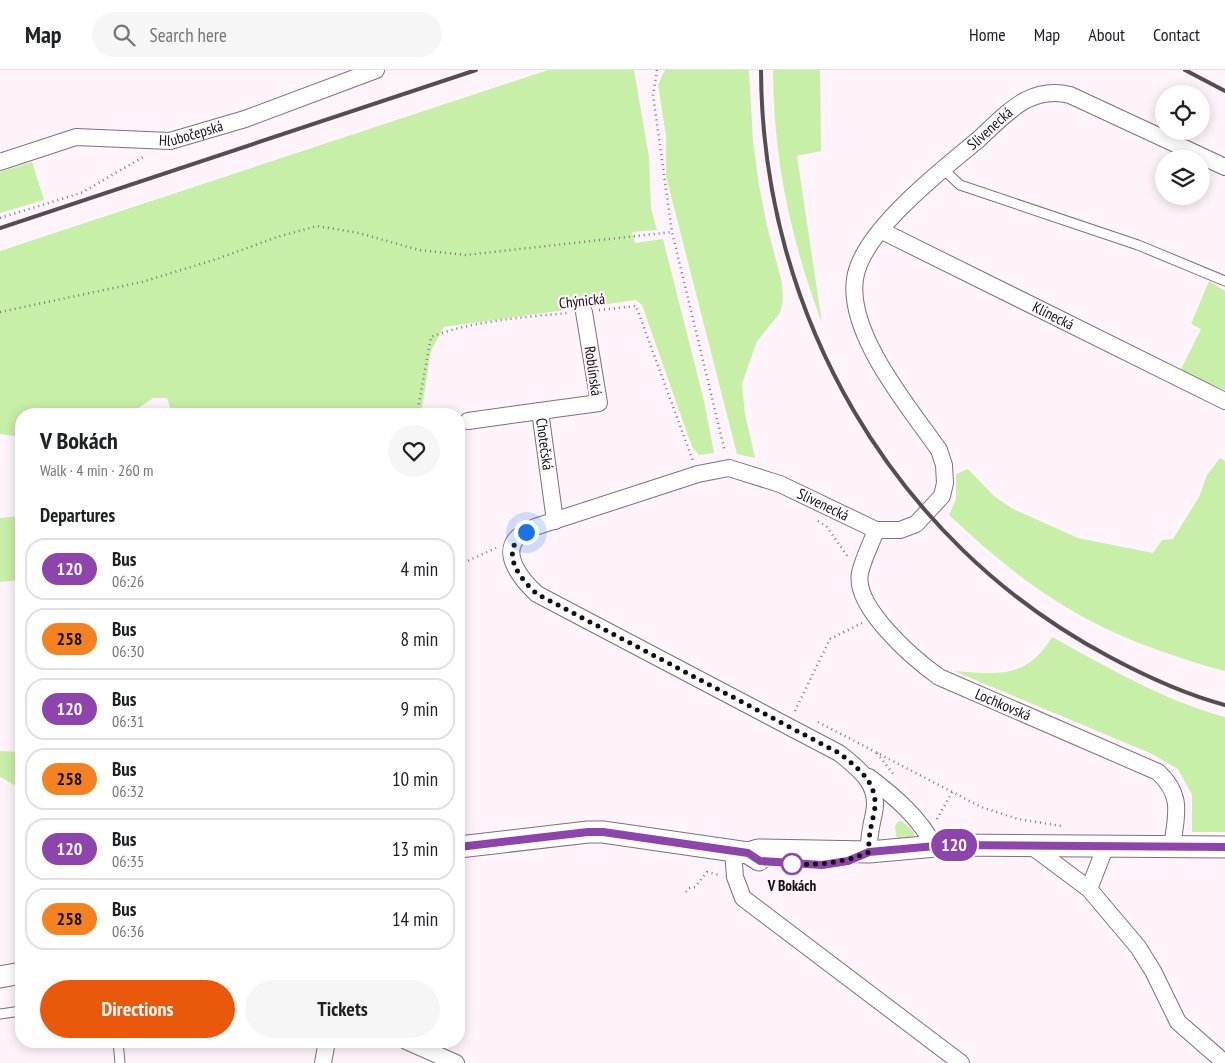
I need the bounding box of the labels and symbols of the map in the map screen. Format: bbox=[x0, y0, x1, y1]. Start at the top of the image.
street label: Slivenecká bbox=[963, 103, 1016, 154]
street label: Hlubočepská bbox=[159, 116, 225, 150]
street label: Chýnická bbox=[558, 289, 606, 312]
street label: Klínecká bbox=[1029, 297, 1077, 334]
street label: Roblínská bbox=[581, 345, 606, 397]
street label: Chotečská bbox=[532, 417, 558, 471]
street label: Slivenecká bbox=[794, 484, 852, 525]
your location bbox=[514, 520, 539, 545]
street label: Lochkovská bbox=[972, 684, 1034, 725]
line badge: 120 bbox=[925, 829, 983, 861]
marker: V Bokách bbox=[781, 853, 803, 875]
place label: V Bokách bbox=[767, 876, 817, 895]

